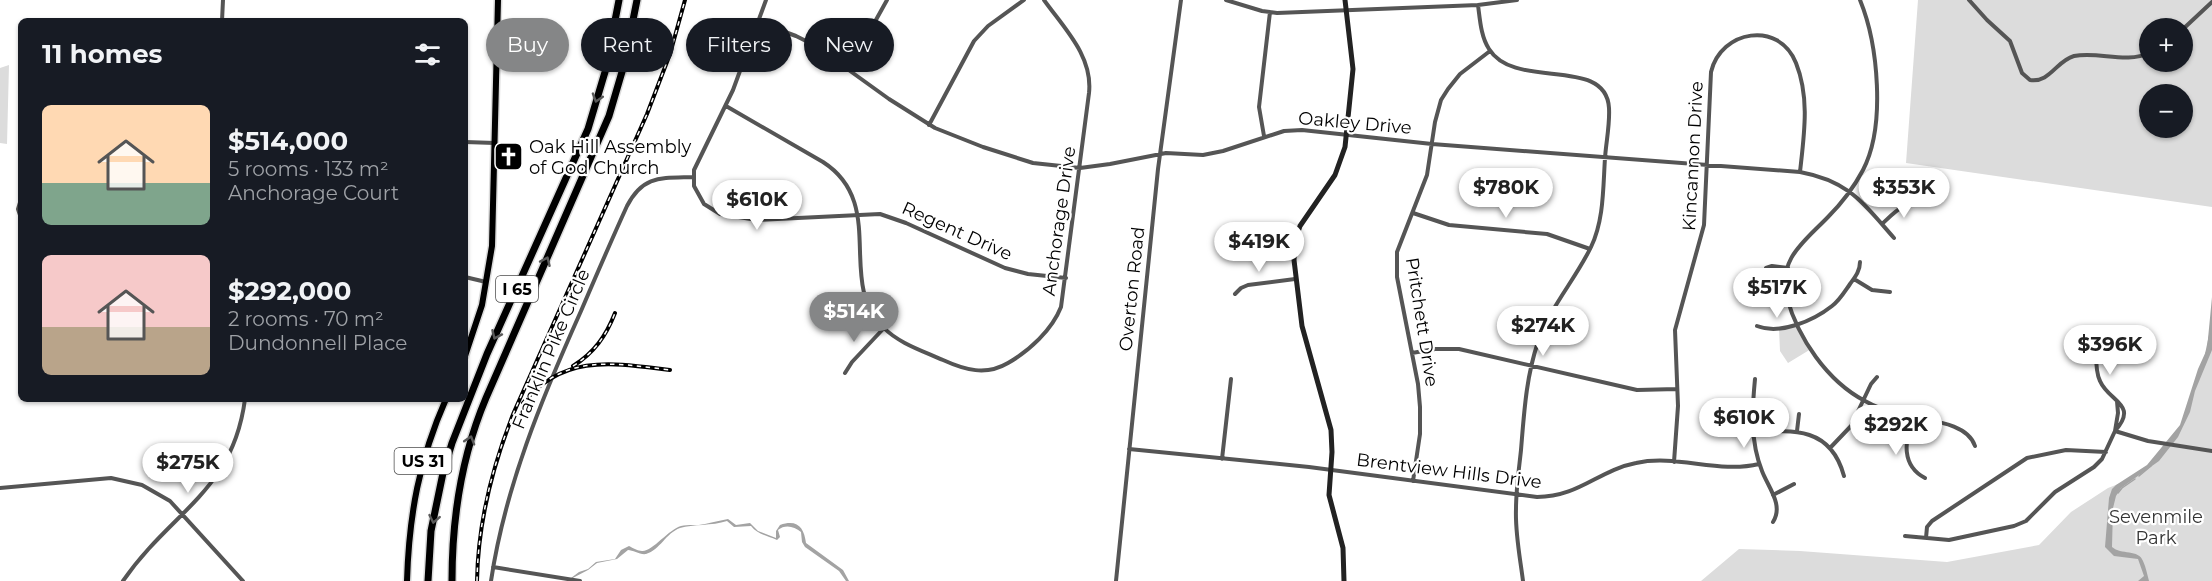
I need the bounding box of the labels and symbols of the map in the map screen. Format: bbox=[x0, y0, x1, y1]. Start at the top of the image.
street label: Kincannon Drive bbox=[1678, 80, 1708, 232]
one-way arrow bbox=[592, 92, 604, 103]
street label: Oakley Drive bbox=[1297, 107, 1413, 139]
place label: Oak Hill Assembly of God Church bbox=[529, 136, 691, 179]
church icon: Oak Hill Assembly of God Church bbox=[492, 141, 524, 173]
street label: Anchorage Drive bbox=[1038, 145, 1080, 297]
pin: $780K bbox=[1464, 168, 1548, 219]
pin: $353K bbox=[1862, 168, 1946, 219]
pin: $610K bbox=[715, 180, 799, 231]
street label: Regent Drive bbox=[898, 197, 1016, 265]
pin: $419K bbox=[1217, 222, 1301, 273]
street label: Overton Road bbox=[1115, 226, 1149, 352]
one-way arrow bbox=[539, 256, 551, 267]
street label: Pritchett Drive bbox=[1401, 256, 1443, 388]
street label: Franklin Pike Circle bbox=[507, 265, 595, 432]
pin: $517K bbox=[1735, 268, 1819, 319]
road number: I 65 bbox=[496, 276, 538, 302]
pin: $514K bbox=[812, 292, 896, 343]
pin: $274K bbox=[1501, 306, 1585, 357]
pin: $396K bbox=[2068, 325, 2152, 376]
one-way arrow bbox=[491, 329, 503, 340]
pin: $610K bbox=[1702, 398, 1786, 449]
pin: $292K bbox=[1854, 405, 1938, 456]
one-way arrow bbox=[463, 435, 476, 446]
pin: $275K bbox=[146, 443, 230, 494]
road number: US 31 bbox=[394, 448, 452, 474]
street label: Brentview Hills Drive bbox=[1355, 449, 1543, 493]
park label: Sevenmile Park bbox=[2109, 506, 2203, 549]
one-way arrow bbox=[428, 514, 441, 524]

